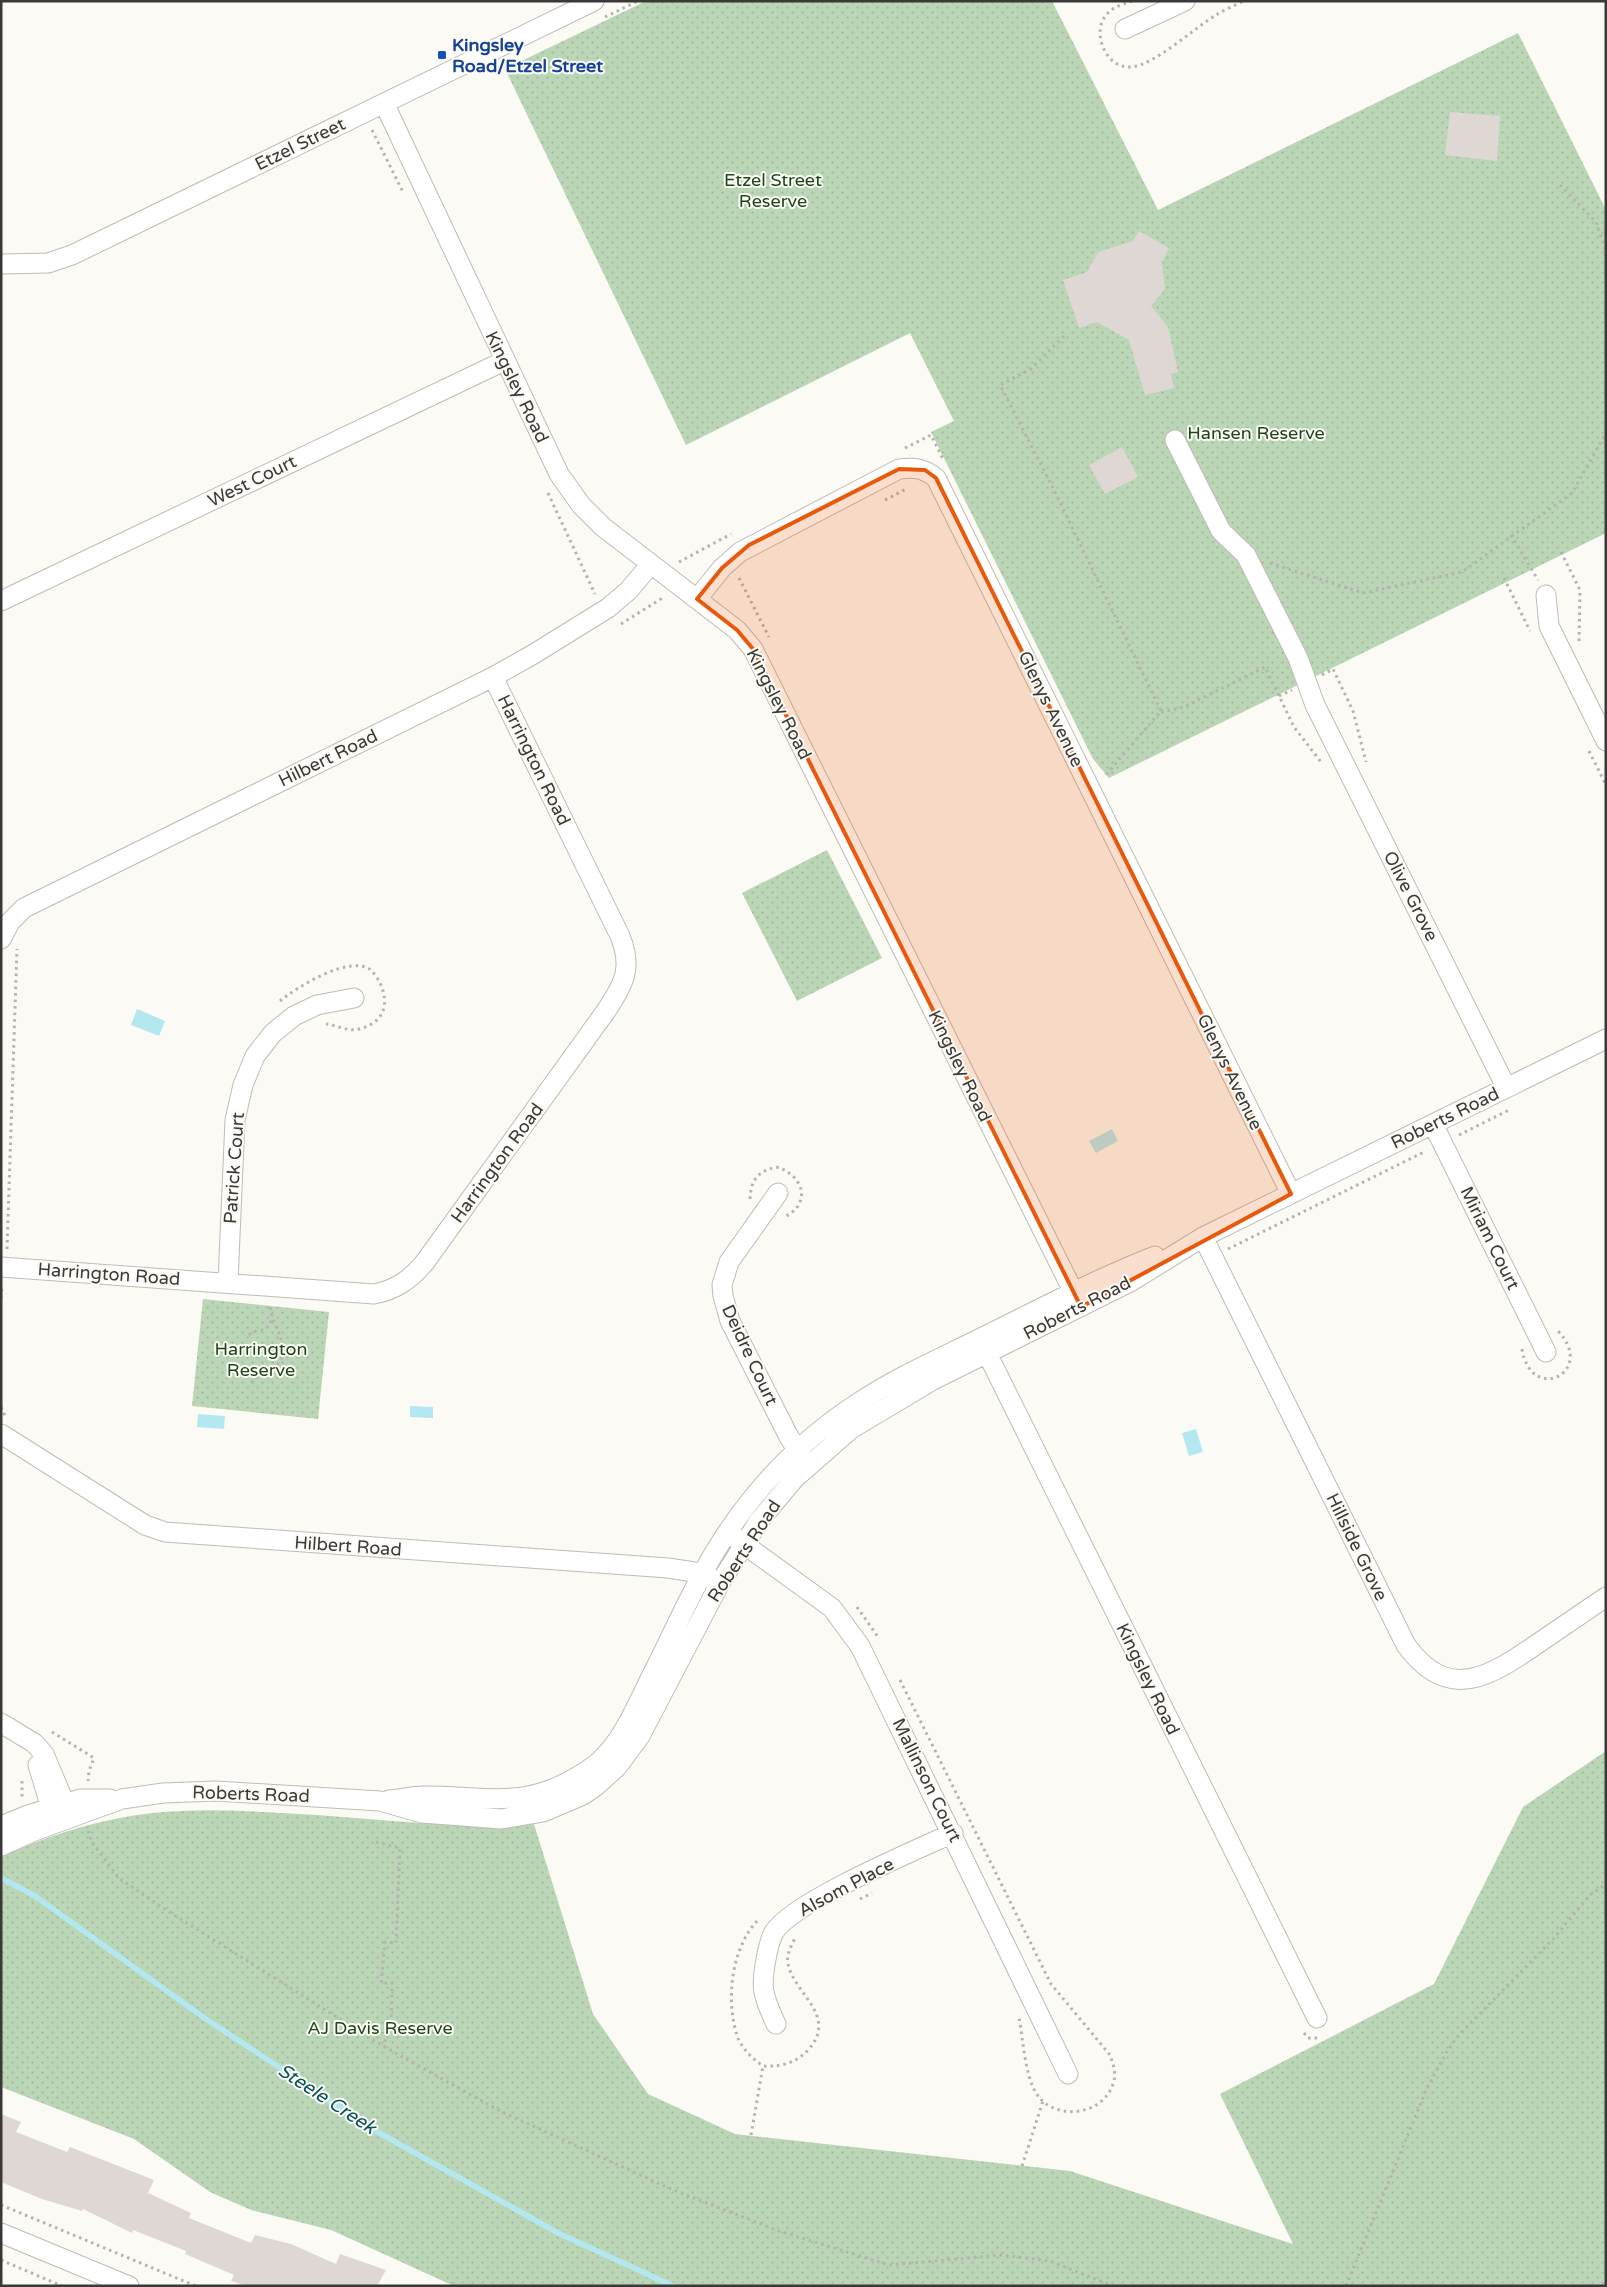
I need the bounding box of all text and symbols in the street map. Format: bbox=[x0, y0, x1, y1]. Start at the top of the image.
place label: Kingsley Road/Etzel Street bbox=[452, 34, 603, 77]
marker: Kingsley Road/Etzel Street bbox=[436, 49, 448, 61]
street label: Etzel Street bbox=[251, 113, 349, 175]
park label: Etzel Street Reserve bbox=[724, 169, 822, 212]
street label: Kingsley Road bbox=[480, 327, 554, 447]
park label: Hansen Reserve bbox=[1187, 422, 1325, 444]
street label: West Court bbox=[204, 450, 300, 512]
street label: Kingsley Road bbox=[742, 645, 816, 763]
street label: Glenys Avenue bbox=[1013, 647, 1089, 771]
street label: Harrington Road bbox=[493, 691, 575, 829]
street label: Hilbert Road bbox=[275, 725, 381, 791]
street label: Olive Grove bbox=[1379, 847, 1443, 945]
street label: Kingsley Road bbox=[923, 1006, 997, 1126]
street label: Glenys Avenue bbox=[1192, 1010, 1268, 1134]
street label: Roberts Road bbox=[1387, 1082, 1503, 1154]
street label: Harrington Road bbox=[446, 1099, 548, 1227]
street label: Patrick Court bbox=[219, 1111, 249, 1225]
street label: Miriam Court bbox=[1455, 1183, 1525, 1293]
street label: Harrington Road bbox=[37, 1258, 181, 1290]
street label: Roberts Road bbox=[1020, 1271, 1134, 1345]
street label: Deidre Court bbox=[717, 1301, 783, 1409]
park label: Harrington Reserve bbox=[215, 1338, 307, 1381]
street label: Hillside Grove bbox=[1321, 1490, 1393, 1604]
street label: Roberts Road bbox=[703, 1496, 785, 1606]
street label: Hilbert Road bbox=[294, 1531, 402, 1561]
street label: Kingsley Road bbox=[1111, 1619, 1185, 1739]
street label: Mallinson Court bbox=[888, 1714, 967, 1846]
street label: Roberts Road bbox=[192, 1781, 310, 1807]
street label: Alsom Place bbox=[795, 1853, 897, 1921]
park label: AJ Davis Reserve bbox=[307, 2017, 453, 2039]
water label: Steele Creek bbox=[274, 2059, 381, 2140]

